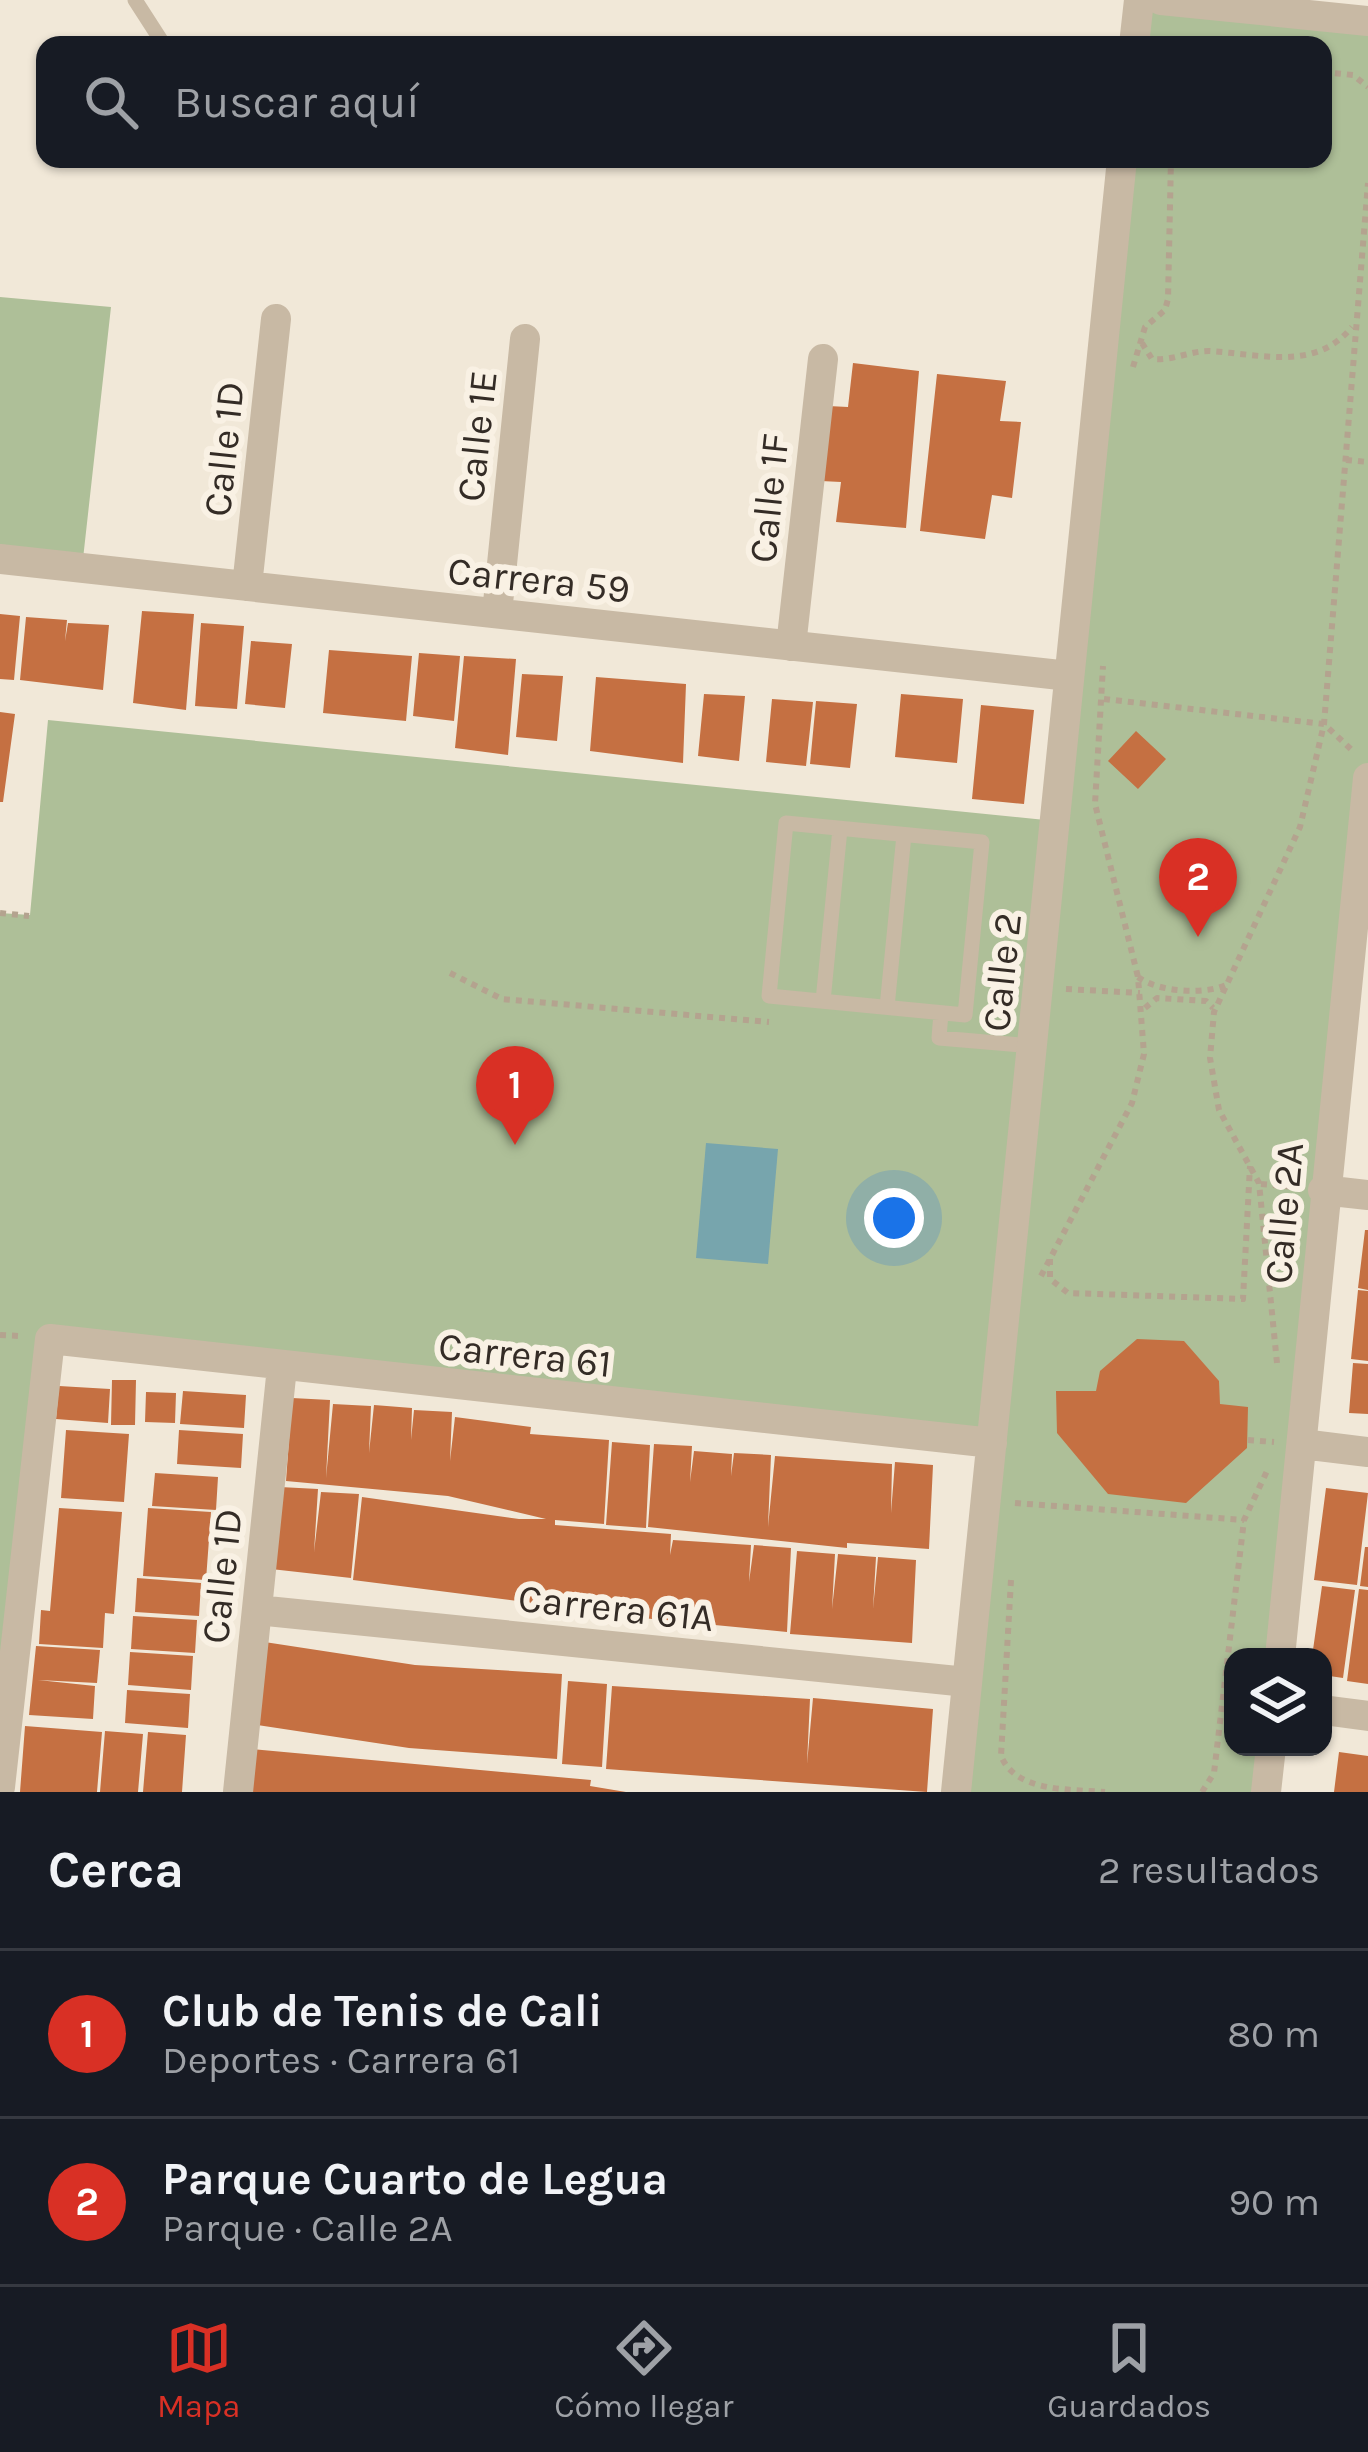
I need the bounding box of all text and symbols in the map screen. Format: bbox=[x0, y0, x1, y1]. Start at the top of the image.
search box bbox=[36, 36, 1332, 168]
icon: search bbox=[78, 69, 144, 135]
text: Buscar aquí bbox=[174, 76, 420, 128]
street label: Calle 1E bbox=[447, 368, 507, 504]
street label: Calle 1D bbox=[194, 380, 254, 519]
street label: Calle 1F bbox=[739, 431, 799, 565]
street label: Carrera 59 bbox=[445, 548, 632, 612]
pin: 2 bbox=[1159, 838, 1237, 937]
street label: Calle 2 bbox=[973, 910, 1031, 1034]
pin: 1 bbox=[476, 1046, 554, 1145]
street label: Calle 2A bbox=[1255, 1141, 1313, 1286]
your location bbox=[864, 1188, 924, 1248]
street label: Carrera 61 bbox=[436, 1323, 614, 1387]
street label: Calle 1D bbox=[192, 1507, 252, 1646]
street label: Carrera 61A bbox=[516, 1575, 716, 1641]
map controls bbox=[1224, 1648, 1332, 1756]
button: layers bbox=[1224, 1648, 1332, 1756]
text: Cerca bbox=[48, 1840, 184, 1900]
text: 2 resultados bbox=[1098, 1847, 1320, 1893]
text: Club de Tenis de Cali bbox=[162, 1985, 602, 2037]
text: 1 bbox=[80, 2011, 94, 2057]
text: 80 m bbox=[1227, 2011, 1320, 2057]
text: Deportes · Carrera 61 bbox=[162, 2037, 520, 2083]
text: Parque Cuarto de Legua bbox=[162, 2153, 668, 2205]
text: 2 bbox=[75, 2179, 99, 2225]
text: 90 m bbox=[1228, 2179, 1320, 2225]
text: Parque · Calle 2A bbox=[162, 2205, 453, 2251]
tab: Mapa bbox=[157, 2315, 240, 2425]
tab: Cómo llegar bbox=[554, 2315, 733, 2425]
tab: Guardados bbox=[1047, 2315, 1211, 2425]

